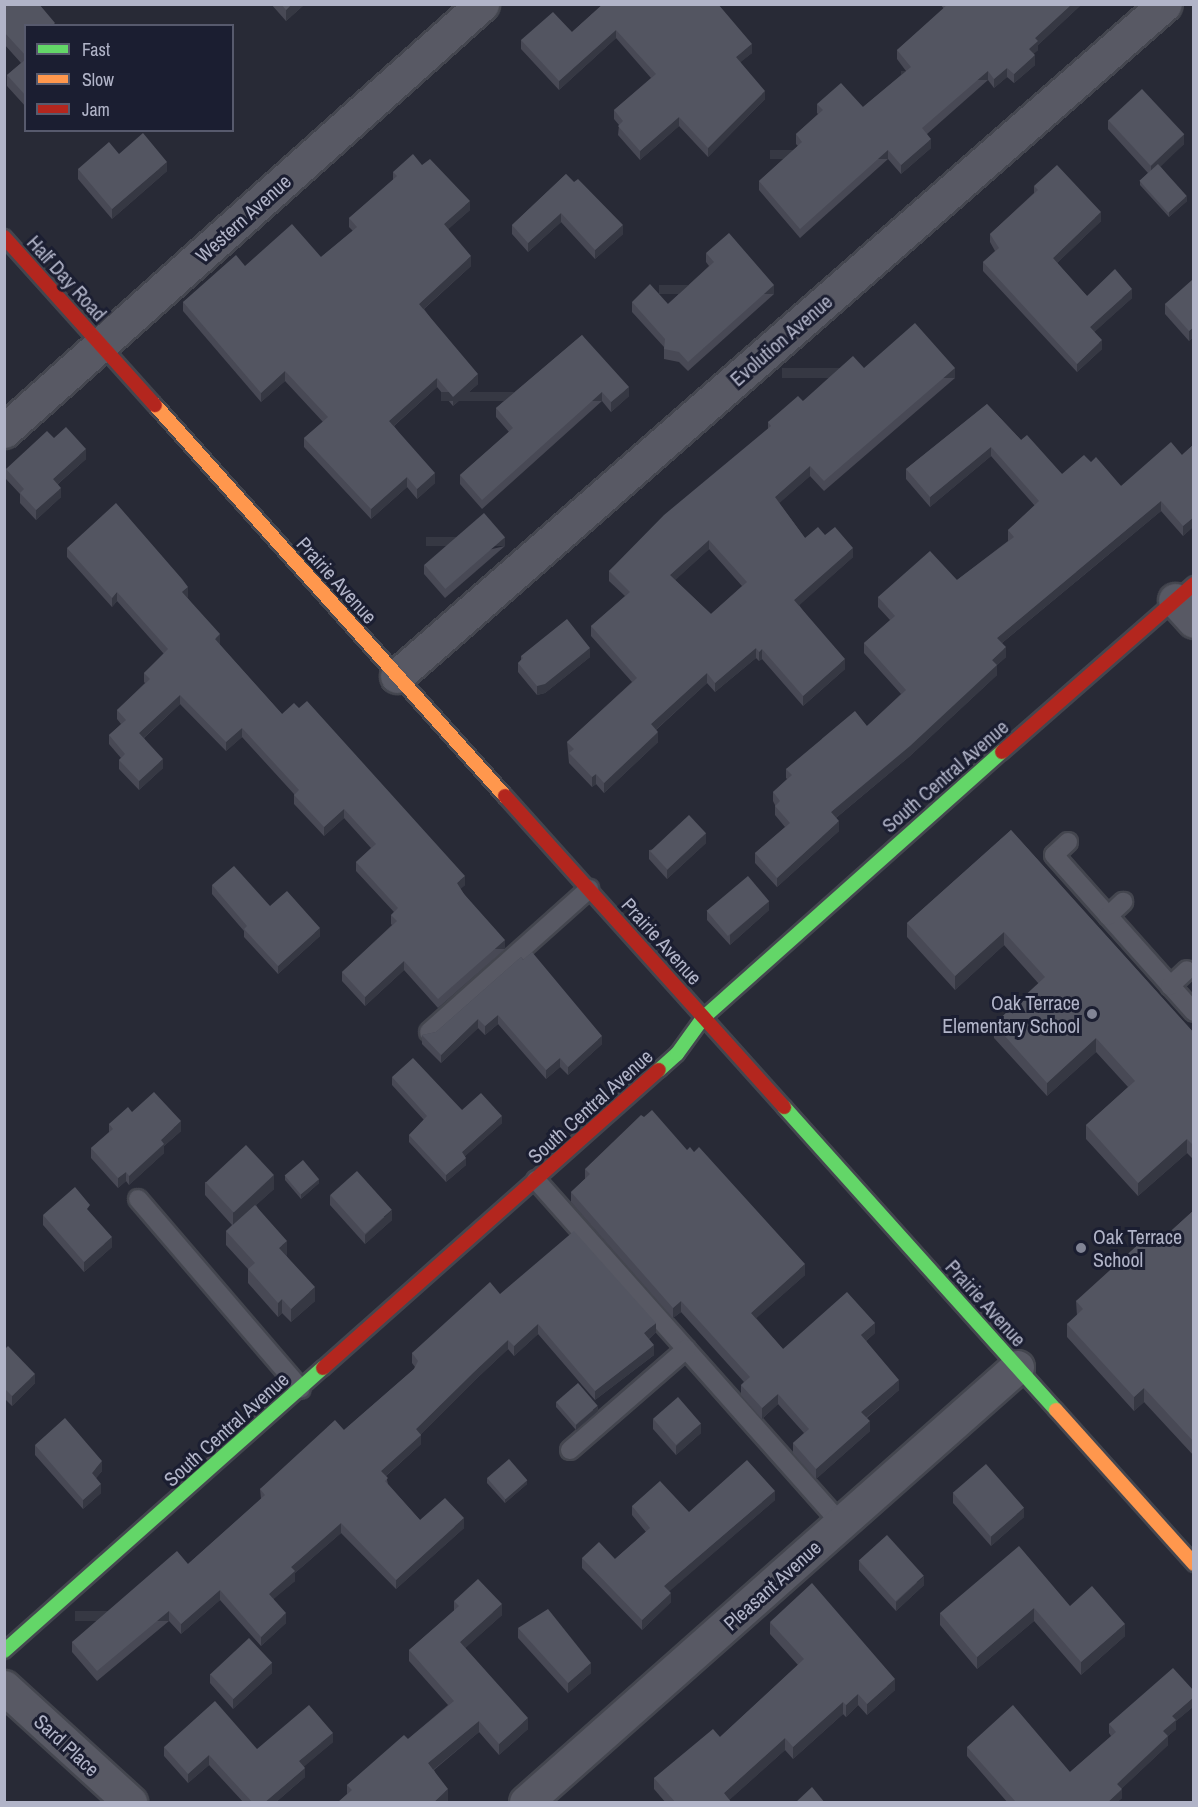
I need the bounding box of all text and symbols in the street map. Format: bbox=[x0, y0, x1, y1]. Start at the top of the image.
legend bbox=[24, 24, 234, 132]
text: Fast bbox=[82, 37, 110, 62]
text: Slow bbox=[82, 67, 114, 92]
text: Jam bbox=[82, 97, 110, 122]
street label: Western Avenue bbox=[190, 169, 296, 267]
street label: Half Day Road bbox=[22, 230, 112, 326]
street label: Evolution Avenue bbox=[725, 289, 837, 391]
street label: Prairie Avenue bbox=[292, 531, 382, 629]
street label: South Central Avenue bbox=[877, 714, 1013, 838]
street label: Prairie Avenue bbox=[617, 892, 707, 990]
place label: Oak Terrace Elementary School bbox=[942, 990, 1080, 1037]
marker: Oak Terrace Elementary School bbox=[1085, 1007, 1099, 1021]
street label: South Central Avenue bbox=[522, 1043, 658, 1169]
place label: Oak Terrace School bbox=[1093, 1224, 1182, 1271]
marker: Oak Terrace School bbox=[1074, 1241, 1088, 1255]
street label: Prairie Avenue bbox=[941, 1254, 1031, 1352]
street label: South Central Avenue bbox=[158, 1366, 294, 1492]
street label: Pleasant Avenue bbox=[718, 1535, 826, 1635]
street label: Sard Place bbox=[29, 1709, 105, 1781]

